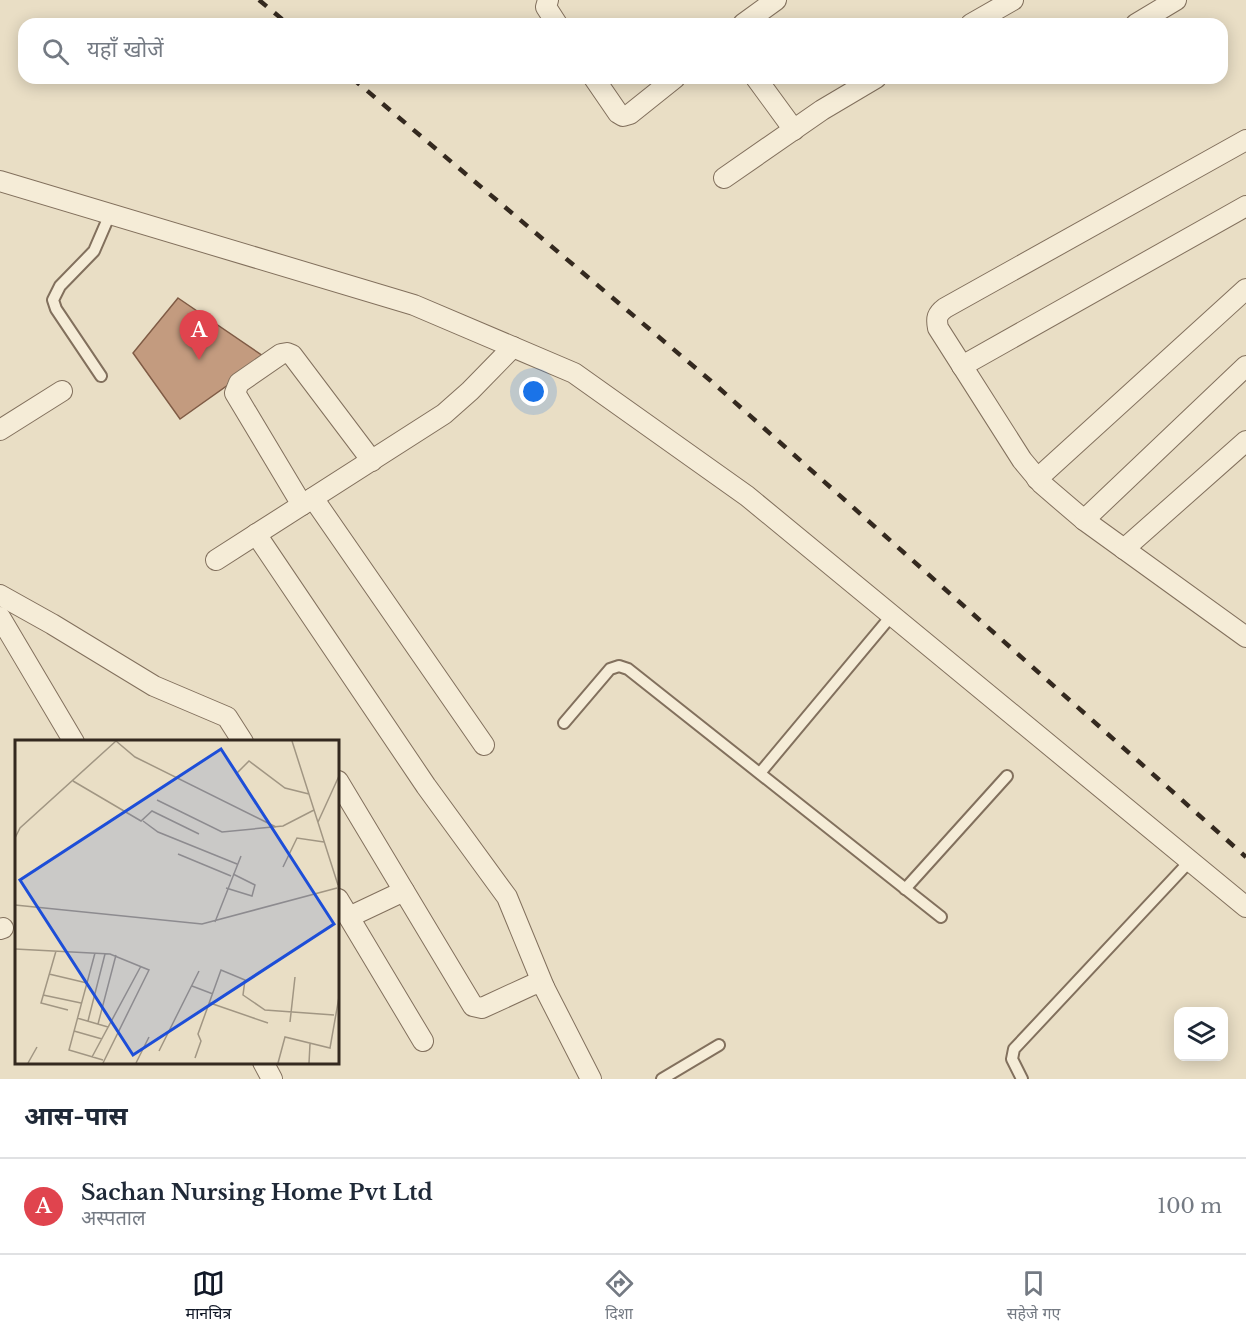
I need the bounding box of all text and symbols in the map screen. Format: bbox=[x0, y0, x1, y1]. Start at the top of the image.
search box bbox=[18, 18, 1228, 84]
icon: search bbox=[39, 35, 72, 68]
text: यहाँ खोजें bbox=[87, 36, 163, 63]
pin: A bbox=[180, 310, 218, 360]
your location bbox=[519, 377, 548, 406]
inset map bbox=[15, 740, 339, 1064]
map controls bbox=[1174, 1007, 1228, 1061]
button: layers bbox=[1174, 1007, 1228, 1061]
text: आस-पास bbox=[24, 1100, 128, 1132]
text: Sachan Nursing Home Pvt Ltd bbox=[81, 1179, 433, 1206]
text: A bbox=[35, 1194, 52, 1218]
text: 100 m bbox=[1157, 1194, 1222, 1218]
text: अस्पताल bbox=[81, 1206, 146, 1230]
tab: मानचित्र bbox=[186, 1267, 231, 1326]
tab: दिशा bbox=[603, 1267, 636, 1326]
tab: सहेजे गए bbox=[1007, 1267, 1060, 1326]

